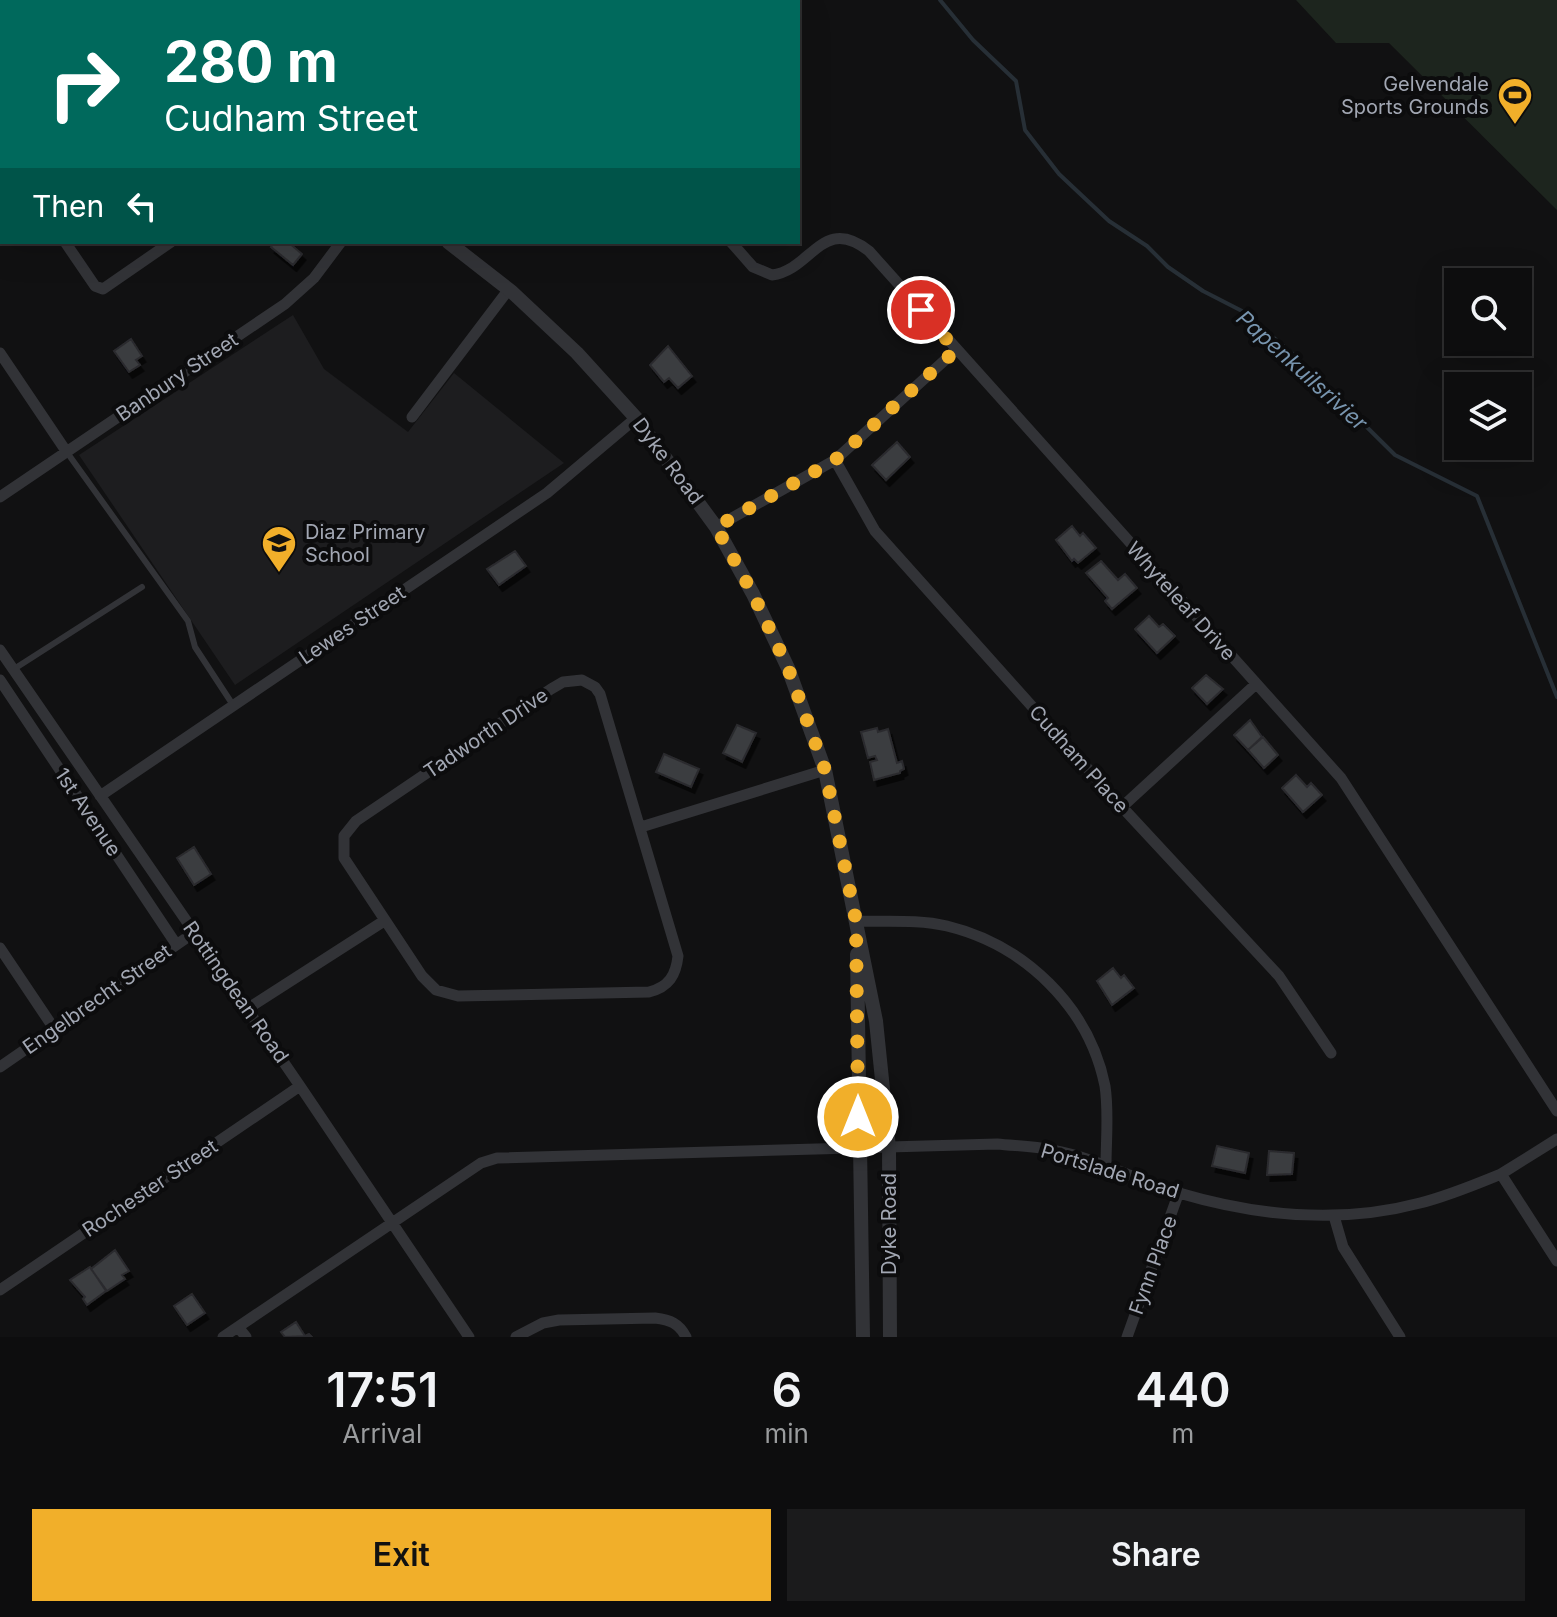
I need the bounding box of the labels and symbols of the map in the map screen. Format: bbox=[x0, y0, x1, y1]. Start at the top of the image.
place label: Gelvendale Sports Grounds bbox=[1341, 72, 1489, 119]
sports icon: Gelvendale Sports Grounds bbox=[1496, 76, 1534, 126]
pin bbox=[887, 276, 955, 344]
water label: Papenkuilsrivier bbox=[1231, 305, 1373, 436]
street label: Banbury Street bbox=[112, 327, 243, 426]
street label: Dyke Road bbox=[628, 413, 708, 509]
place label: Diaz Primary School bbox=[305, 520, 425, 567]
school or university icon: Diaz Primary School bbox=[260, 524, 298, 574]
street label: Whyteleaf Drive bbox=[1121, 537, 1241, 665]
street label: Lewes Street bbox=[294, 580, 410, 669]
street label: Tadworth Drive bbox=[419, 683, 553, 783]
street label: Cudham Place bbox=[1024, 700, 1134, 818]
street label: 1st Avenue bbox=[50, 763, 126, 861]
street label: Rottingdean Road bbox=[178, 917, 294, 1067]
street label: Engelbrecht Street bbox=[18, 939, 176, 1059]
position arrow bbox=[816, 1075, 900, 1159]
street label: Rochester Street bbox=[78, 1134, 222, 1242]
street label: Portslade Road bbox=[1038, 1139, 1182, 1203]
street label: Dyke Road bbox=[877, 1173, 901, 1275]
street label: Fynn Place bbox=[1124, 1212, 1182, 1318]

